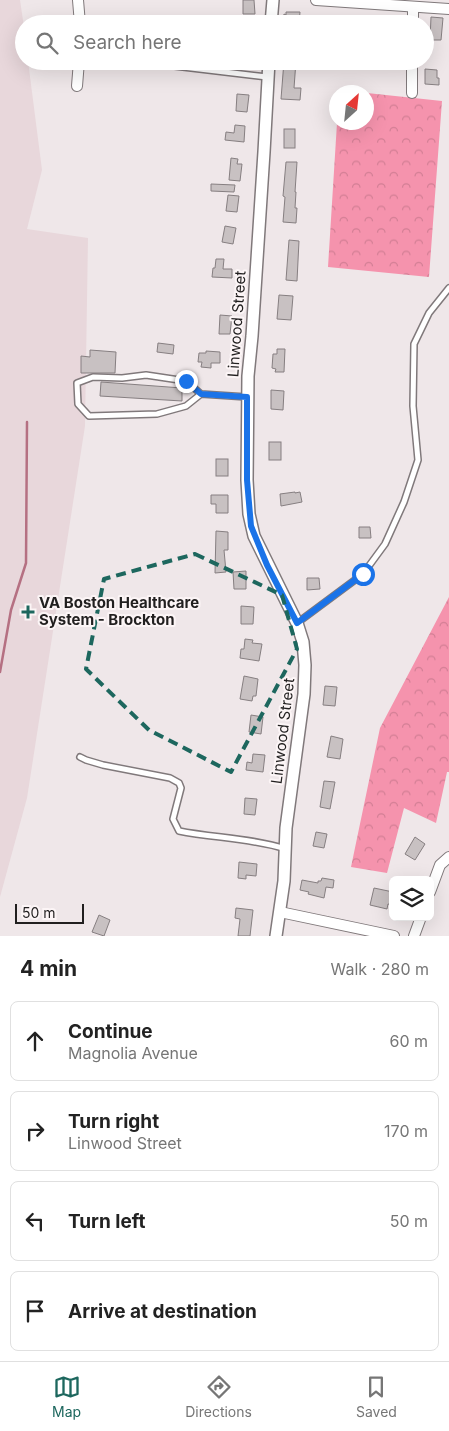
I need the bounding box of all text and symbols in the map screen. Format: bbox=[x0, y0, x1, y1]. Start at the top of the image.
search box bbox=[15, 15, 434, 70]
icon: search bbox=[33, 29, 61, 57]
text: Search here bbox=[73, 31, 182, 54]
north arrow bbox=[329, 85, 374, 130]
street label: Linwood Street bbox=[223, 270, 250, 378]
route end bbox=[175, 370, 198, 393]
route start bbox=[352, 563, 375, 586]
place label: VA Boston Healthcare System - Brockton bbox=[39, 593, 199, 629]
marker: VA Boston Healthcare System - Brockton bbox=[21, 605, 35, 619]
street label: Linwood Street bbox=[267, 677, 298, 785]
map controls bbox=[389, 876, 434, 921]
button: layers bbox=[389, 876, 434, 921]
scale bar bbox=[15, 901, 84, 924]
text: 50 m bbox=[22, 904, 56, 921]
text: 4 min bbox=[20, 956, 77, 981]
text: Walk · 280 m bbox=[331, 959, 429, 979]
text: Continue bbox=[68, 1020, 153, 1043]
icon: ahead bbox=[21, 1027, 49, 1055]
text: 60 m bbox=[389, 1031, 428, 1051]
text: Magnolia Avenue bbox=[68, 1043, 198, 1063]
text: Turn right bbox=[68, 1110, 159, 1133]
icon: right bbox=[21, 1117, 49, 1145]
text: 170 m bbox=[384, 1121, 428, 1141]
text: Linwood Street bbox=[68, 1133, 182, 1153]
icon: left bbox=[21, 1207, 49, 1235]
text: Turn left bbox=[68, 1210, 146, 1233]
text: 50 m bbox=[390, 1211, 428, 1231]
icon: arrive bbox=[21, 1297, 49, 1325]
text: Arrive at destination bbox=[68, 1300, 257, 1323]
tab: Map bbox=[52, 1373, 81, 1420]
tab: Directions bbox=[185, 1373, 252, 1420]
tab: Saved bbox=[356, 1373, 397, 1420]

